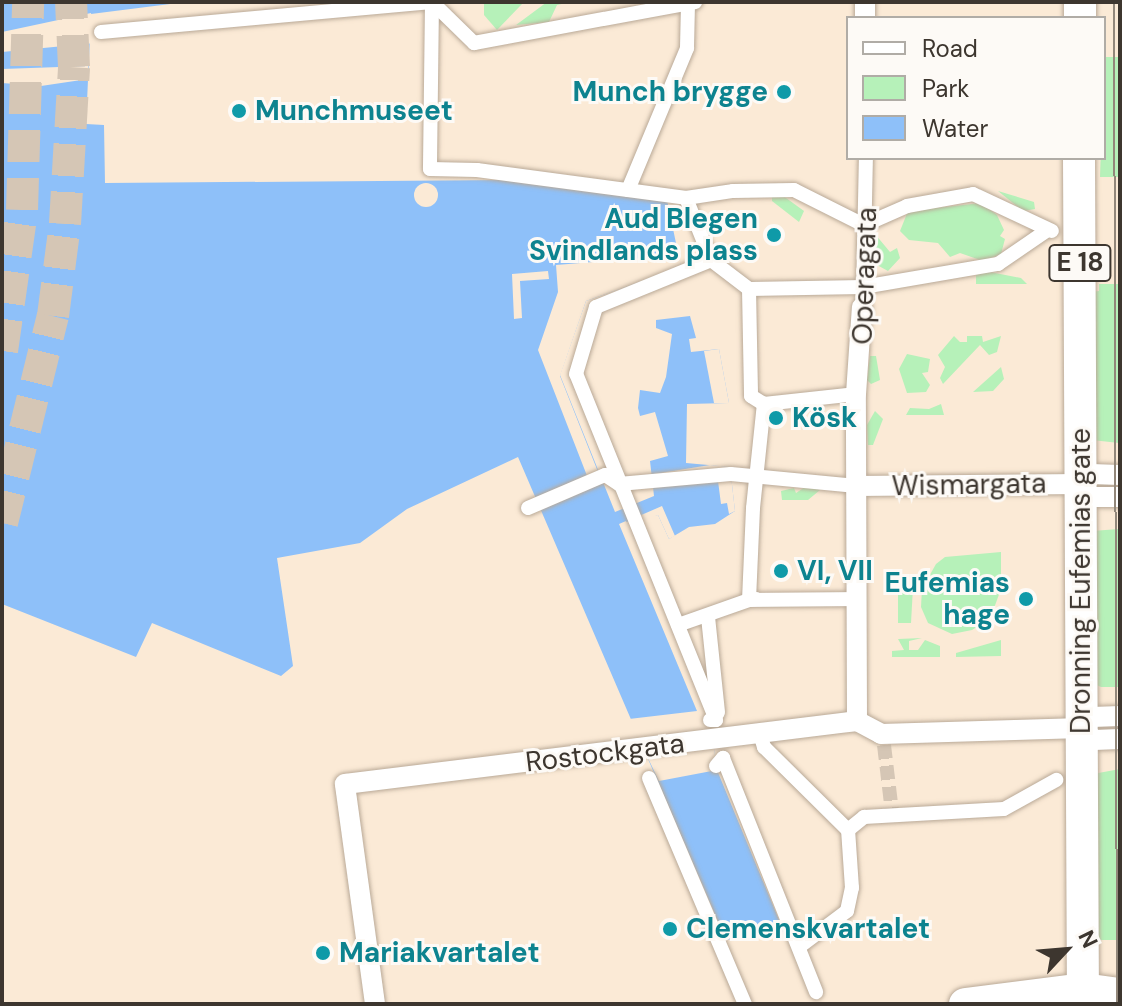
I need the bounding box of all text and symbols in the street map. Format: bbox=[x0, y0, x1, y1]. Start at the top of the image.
legend bbox=[846, 16, 1106, 160]
text: Road bbox=[922, 33, 978, 64]
text: Park bbox=[922, 73, 969, 104]
place label: Munch brygge bbox=[572, 75, 768, 109]
marker: Munch brygge bbox=[775, 83, 793, 101]
place label: Munchmuseet bbox=[255, 94, 453, 128]
marker: Munchmuseet bbox=[230, 102, 248, 120]
text: Water bbox=[922, 113, 988, 144]
place label: Aud Blegen Svindlands plass bbox=[529, 202, 758, 268]
street label: Operagata bbox=[846, 207, 884, 345]
marker: Aud Blegen Svindlands plass bbox=[765, 226, 783, 244]
road number: E 18 bbox=[1048, 241, 1112, 285]
place label: Kösk bbox=[792, 401, 857, 435]
marker: Kösk bbox=[767, 409, 785, 427]
street label: Dronning Eufemias gate bbox=[1064, 428, 1098, 734]
street label: Wismargata bbox=[891, 467, 1047, 503]
place label: VI, VII bbox=[797, 554, 873, 588]
marker: VI, VII bbox=[772, 562, 790, 580]
place label: Eufemias hage bbox=[884, 566, 1010, 632]
marker: Eufemias hage bbox=[1017, 590, 1035, 608]
street label: Rostockgata bbox=[524, 727, 686, 779]
north arrow bbox=[1026, 910, 1106, 990]
place label: Clemenskvartalet bbox=[686, 912, 930, 946]
marker: Clemenskvartalet bbox=[661, 920, 679, 938]
text: N bbox=[1071, 926, 1105, 953]
place label: Mariakvartalet bbox=[339, 936, 540, 970]
marker: Mariakvartalet bbox=[314, 944, 332, 962]

